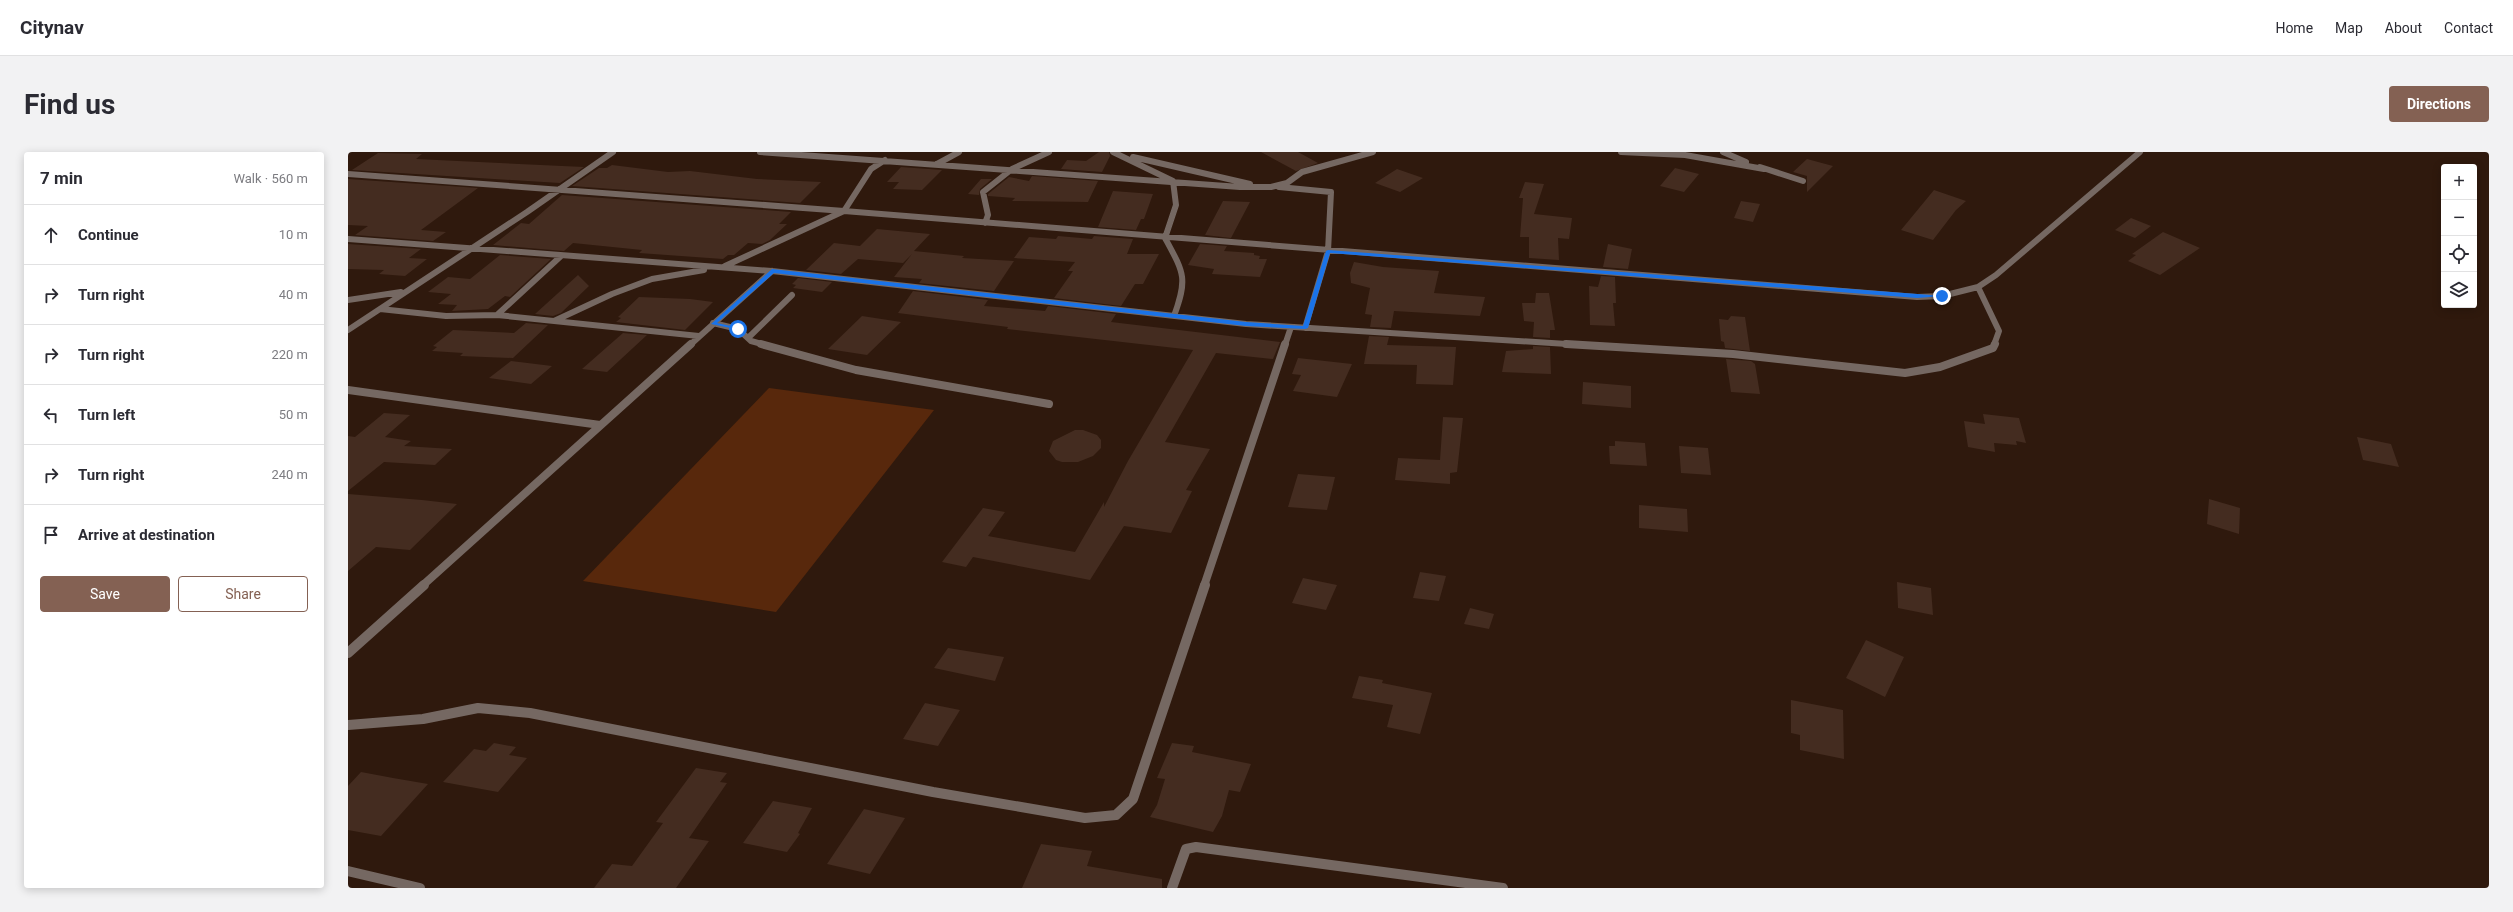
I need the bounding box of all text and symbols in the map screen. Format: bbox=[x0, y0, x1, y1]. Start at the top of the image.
text: Citynav bbox=[20, 16, 84, 39]
text: Home bbox=[2275, 20, 2313, 36]
text: Map bbox=[2335, 20, 2363, 36]
text: About bbox=[2385, 20, 2422, 36]
text: Contact bbox=[2444, 20, 2493, 36]
button: Directions bbox=[2389, 86, 2489, 122]
text: Find us bbox=[24, 88, 115, 121]
map controls bbox=[2441, 164, 2477, 308]
button: + bbox=[2441, 164, 2477, 200]
text: 7 min bbox=[40, 168, 83, 188]
text: Walk · 560 m bbox=[233, 171, 308, 186]
button: − bbox=[2441, 200, 2477, 236]
icon: ahead bbox=[40, 224, 62, 246]
text: Continue bbox=[78, 226, 139, 244]
text: 10 m bbox=[279, 227, 308, 242]
button: locate bbox=[2441, 236, 2477, 272]
button: layers bbox=[2441, 272, 2477, 308]
icon: right bbox=[40, 284, 62, 306]
text: Turn right bbox=[78, 286, 144, 304]
text: 40 m bbox=[279, 287, 308, 302]
route end bbox=[1933, 287, 1951, 305]
route start bbox=[729, 320, 747, 338]
icon: right bbox=[40, 344, 62, 366]
text: Turn right bbox=[78, 346, 144, 364]
text: 220 m bbox=[271, 347, 308, 362]
icon: left bbox=[40, 404, 62, 426]
text: Turn left bbox=[78, 406, 135, 424]
text: 50 m bbox=[279, 407, 308, 422]
icon: right bbox=[40, 464, 62, 486]
text: Turn right bbox=[78, 466, 144, 484]
text: 240 m bbox=[271, 467, 308, 482]
icon: arrive bbox=[40, 524, 62, 546]
text: Arrive at destination bbox=[78, 526, 215, 544]
button: Save bbox=[40, 576, 170, 612]
button: Share bbox=[178, 576, 308, 612]

